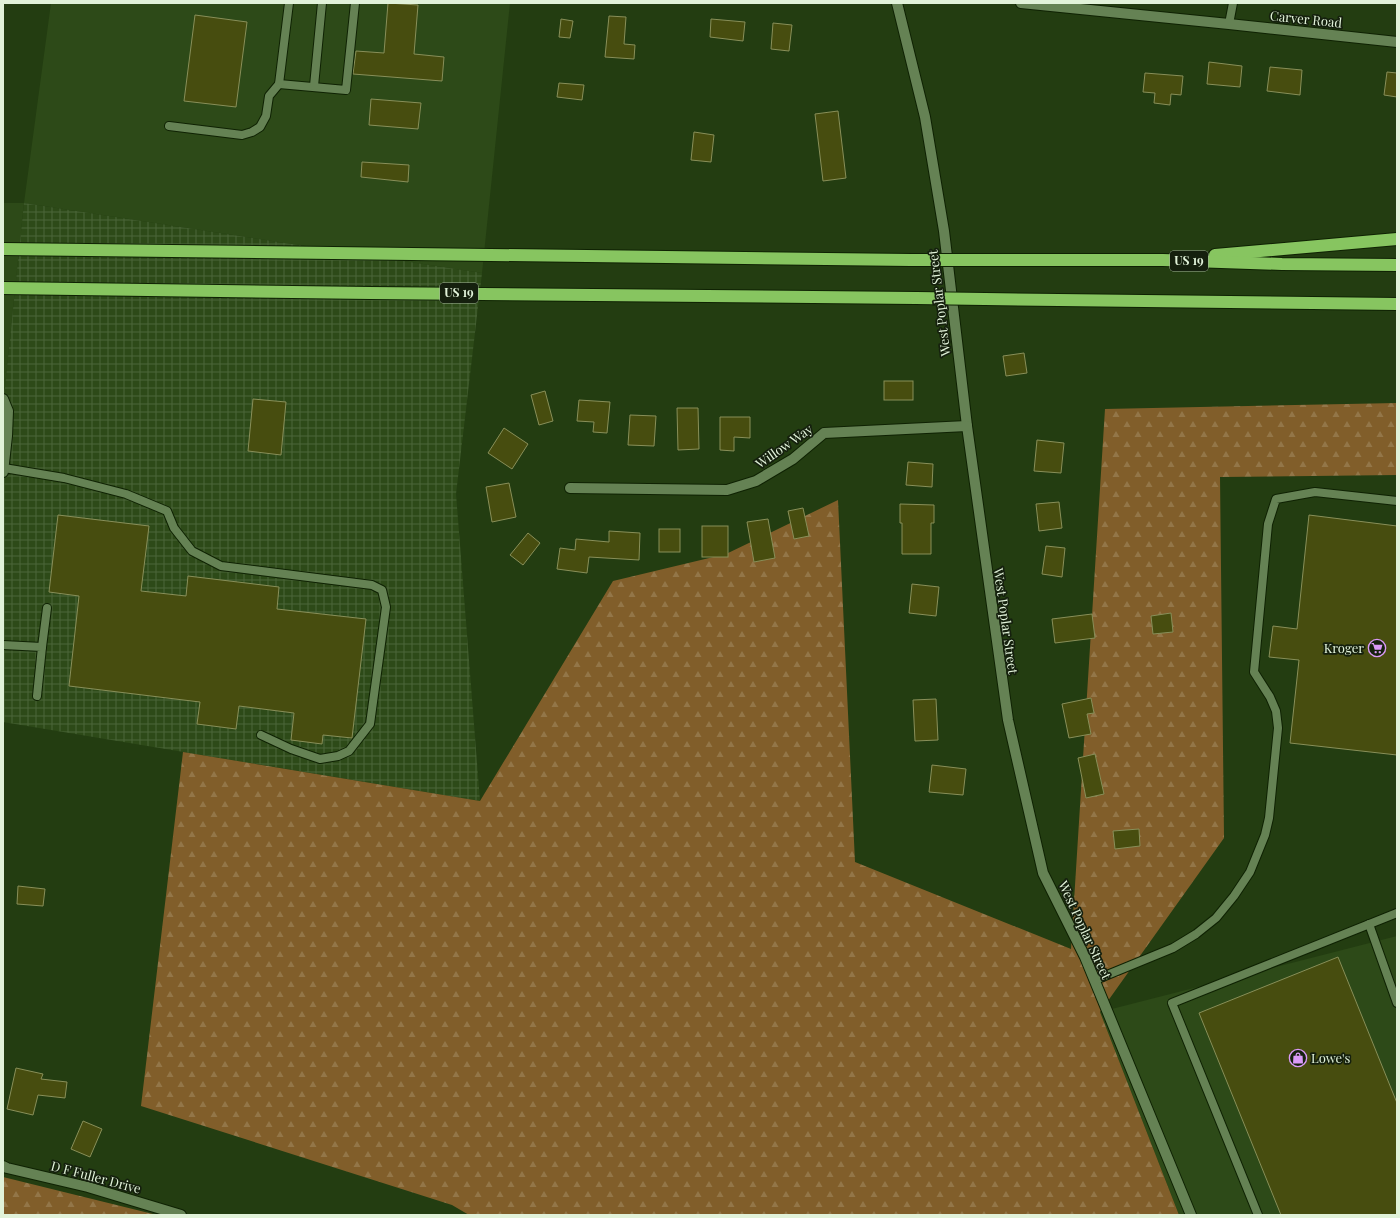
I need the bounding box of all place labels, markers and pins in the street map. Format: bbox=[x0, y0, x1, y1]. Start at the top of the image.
supermarket icon: Kroger bbox=[1367, 638, 1387, 658]
place label: Kroger bbox=[1324, 639, 1364, 656]
shop icon: Lowe's bbox=[1288, 1048, 1308, 1068]
place label: Lowe's bbox=[1311, 1049, 1350, 1066]

